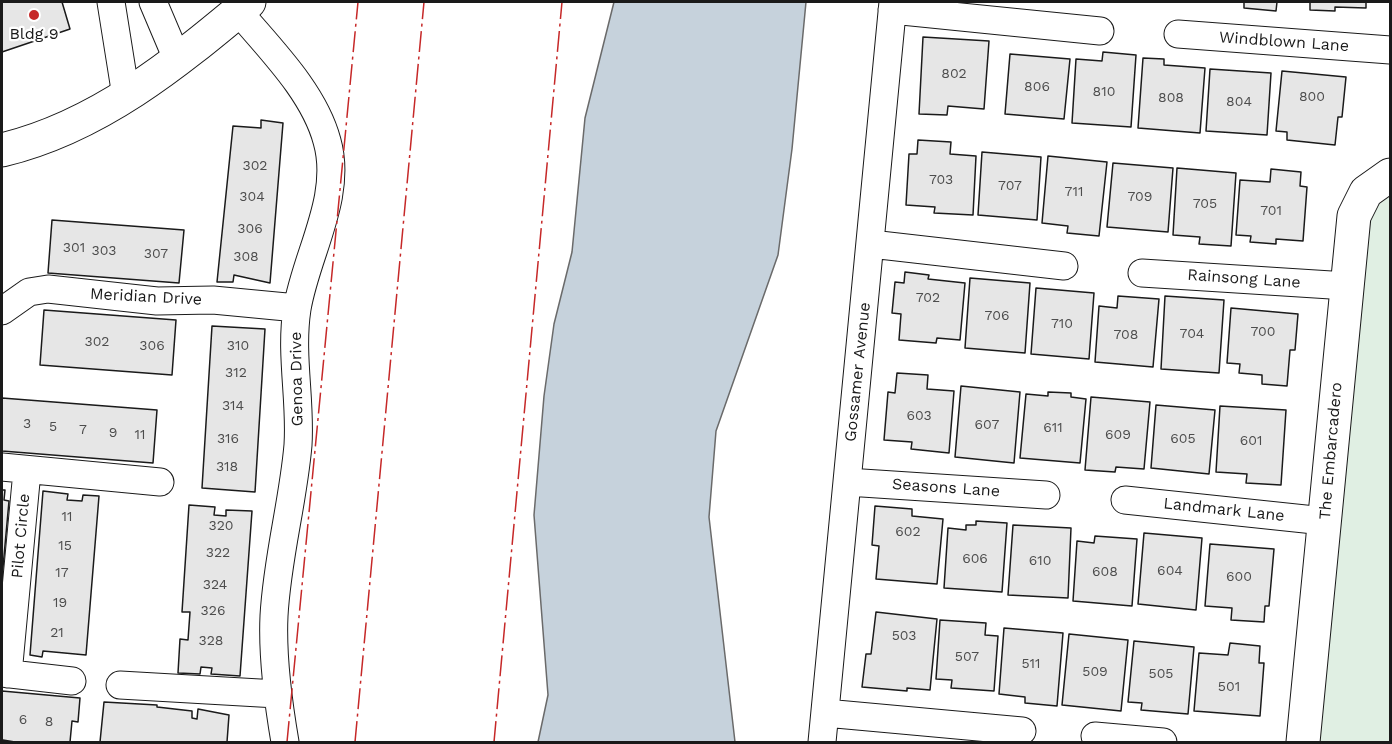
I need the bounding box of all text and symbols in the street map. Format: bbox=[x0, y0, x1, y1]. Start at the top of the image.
marker: Bldg 9 bbox=[27, 8, 41, 22]
place label: Bldg 9 bbox=[9, 24, 59, 44]
street label: Windblown Lane bbox=[1218, 28, 1350, 56]
house number: 802 bbox=[941, 66, 967, 82]
house number: 806 bbox=[1024, 79, 1050, 95]
house number: 810 bbox=[1093, 84, 1115, 100]
house number: 800 bbox=[1299, 89, 1325, 105]
house number: 808 bbox=[1158, 90, 1184, 106]
house number: 804 bbox=[1226, 94, 1252, 110]
house number: 302 bbox=[242, 158, 268, 174]
house number: 703 bbox=[929, 172, 953, 188]
house number: 707 bbox=[998, 178, 1022, 194]
house number: 711 bbox=[1065, 184, 1083, 200]
house number: 304 bbox=[239, 189, 265, 205]
house number: 709 bbox=[1128, 189, 1152, 205]
house number: 705 bbox=[1193, 196, 1217, 212]
house number: 701 bbox=[1260, 203, 1282, 219]
house number: 306 bbox=[237, 221, 263, 237]
house number: 301 bbox=[63, 240, 85, 256]
house number: 303 bbox=[92, 243, 116, 259]
house number: 307 bbox=[144, 246, 168, 262]
house number: 308 bbox=[233, 249, 259, 265]
street label: Rainsong Lane bbox=[1187, 265, 1301, 293]
street label: Meridian Drive bbox=[90, 284, 202, 310]
house number: 702 bbox=[916, 290, 940, 306]
street label: Gossamer Avenue bbox=[841, 301, 875, 443]
house number: 706 bbox=[985, 308, 1009, 324]
house number: 710 bbox=[1051, 316, 1073, 332]
house number: 700 bbox=[1251, 324, 1275, 340]
house number: 704 bbox=[1180, 326, 1204, 342]
house number: 708 bbox=[1114, 327, 1138, 343]
street label: Genoa Drive bbox=[287, 332, 307, 426]
house number: 302 bbox=[84, 334, 110, 350]
house number: 306 bbox=[139, 338, 165, 354]
house number: 310 bbox=[227, 338, 249, 354]
house number: 312 bbox=[225, 365, 247, 381]
street label: The Embarcadero bbox=[1315, 381, 1347, 521]
house number: 314 bbox=[222, 398, 244, 414]
house number: 603 bbox=[906, 408, 932, 424]
house number: 3 bbox=[23, 416, 31, 432]
house number: 607 bbox=[975, 417, 999, 433]
house number: 5 bbox=[49, 419, 57, 435]
house number: 611 bbox=[1043, 420, 1063, 436]
house number: 7 bbox=[79, 422, 87, 438]
house number: 9 bbox=[109, 425, 117, 441]
house number: 11 bbox=[135, 427, 145, 443]
house number: 609 bbox=[1105, 427, 1131, 443]
house number: 316 bbox=[217, 431, 239, 447]
house number: 605 bbox=[1170, 431, 1196, 447]
house number: 601 bbox=[1240, 433, 1262, 449]
house number: 318 bbox=[216, 459, 238, 475]
street label: Seasons Lane bbox=[891, 475, 1001, 501]
street label: Pilot Circle bbox=[8, 493, 34, 579]
street label: Landmark Lane bbox=[1162, 494, 1286, 526]
house number: 11 bbox=[62, 509, 72, 525]
house number: 320 bbox=[208, 518, 234, 534]
house number: 602 bbox=[895, 524, 921, 540]
house number: 15 bbox=[58, 538, 72, 554]
house number: 322 bbox=[206, 545, 230, 561]
house number: 606 bbox=[962, 551, 988, 567]
house number: 610 bbox=[1029, 553, 1051, 569]
house number: 604 bbox=[1157, 563, 1183, 579]
house number: 608 bbox=[1092, 564, 1118, 580]
house number: 17 bbox=[55, 565, 69, 581]
house number: 600 bbox=[1226, 569, 1252, 585]
house number: 324 bbox=[203, 577, 227, 593]
house number: 19 bbox=[53, 595, 67, 611]
house number: 326 bbox=[201, 603, 225, 619]
house number: 21 bbox=[50, 625, 64, 641]
house number: 503 bbox=[892, 628, 916, 644]
house number: 328 bbox=[199, 633, 223, 649]
house number: 507 bbox=[955, 649, 979, 665]
house number: 511 bbox=[1021, 656, 1041, 672]
house number: 509 bbox=[1082, 664, 1108, 680]
house number: 505 bbox=[1148, 666, 1174, 682]
house number: 501 bbox=[1218, 679, 1240, 695]
house number: 6 bbox=[19, 712, 27, 728]
house number: 8 bbox=[45, 714, 53, 730]

